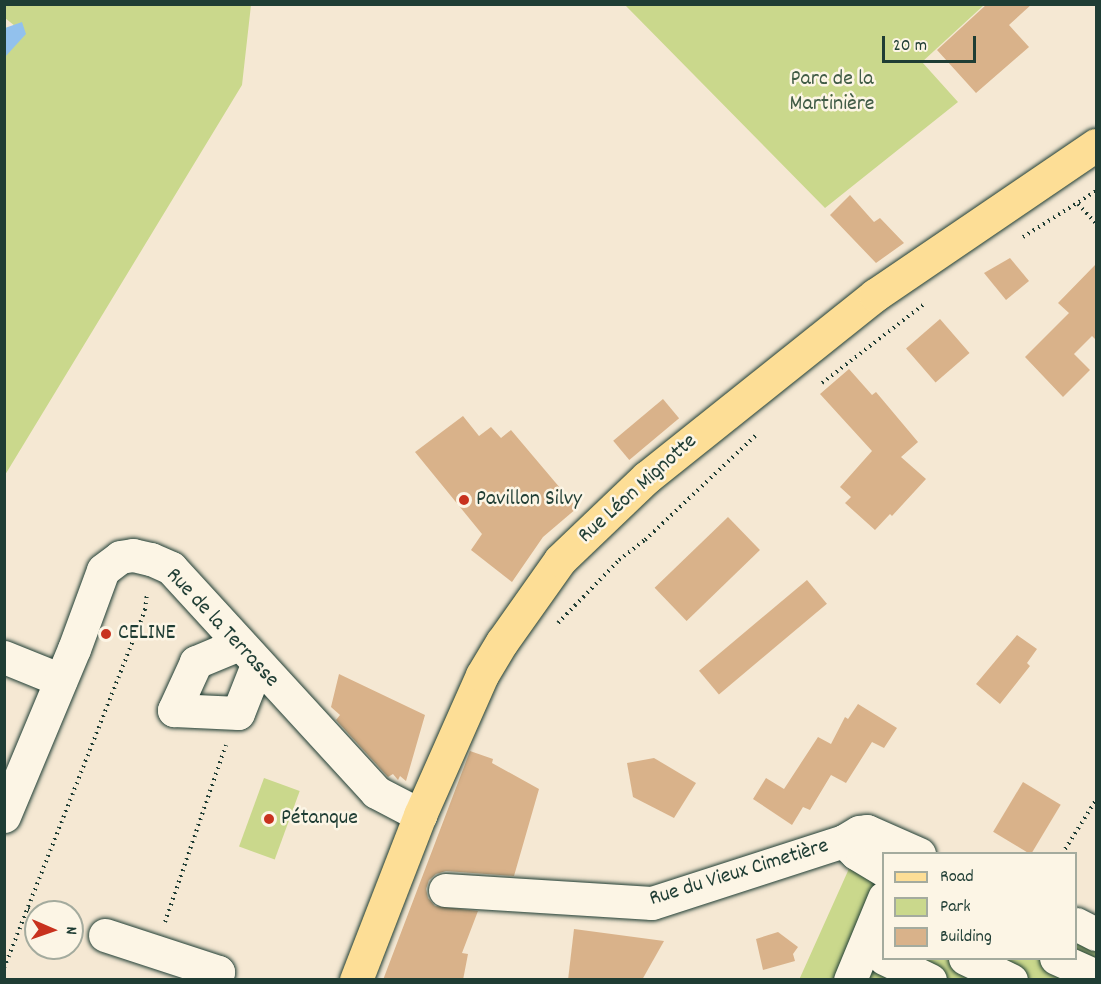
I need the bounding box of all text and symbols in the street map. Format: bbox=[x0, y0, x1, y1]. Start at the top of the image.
scale bar bbox=[885, 24, 980, 62]
text: 20 m bbox=[893, 34, 927, 59]
park label: Parc de la Martinière bbox=[789, 66, 875, 118]
street label: Rue Léon Mignotte bbox=[573, 429, 703, 549]
place label: Pavillon Silvy bbox=[476, 487, 582, 513]
marker: Pavillon Silvy bbox=[457, 493, 471, 507]
street label: Rue de la Terrasse bbox=[160, 563, 284, 693]
place label: CELINE bbox=[118, 621, 176, 647]
marker: CELINE bbox=[99, 627, 113, 641]
place label: Pétanque bbox=[281, 806, 358, 832]
marker: Pétanque bbox=[262, 812, 276, 826]
street label: Rue du Vieux Cimetière bbox=[646, 833, 832, 913]
legend bbox=[882, 852, 1077, 960]
text: Road bbox=[940, 865, 974, 890]
text: Park bbox=[940, 895, 971, 920]
north arrow bbox=[24, 900, 84, 960]
text: Building bbox=[940, 925, 992, 950]
text: N bbox=[59, 926, 82, 935]

